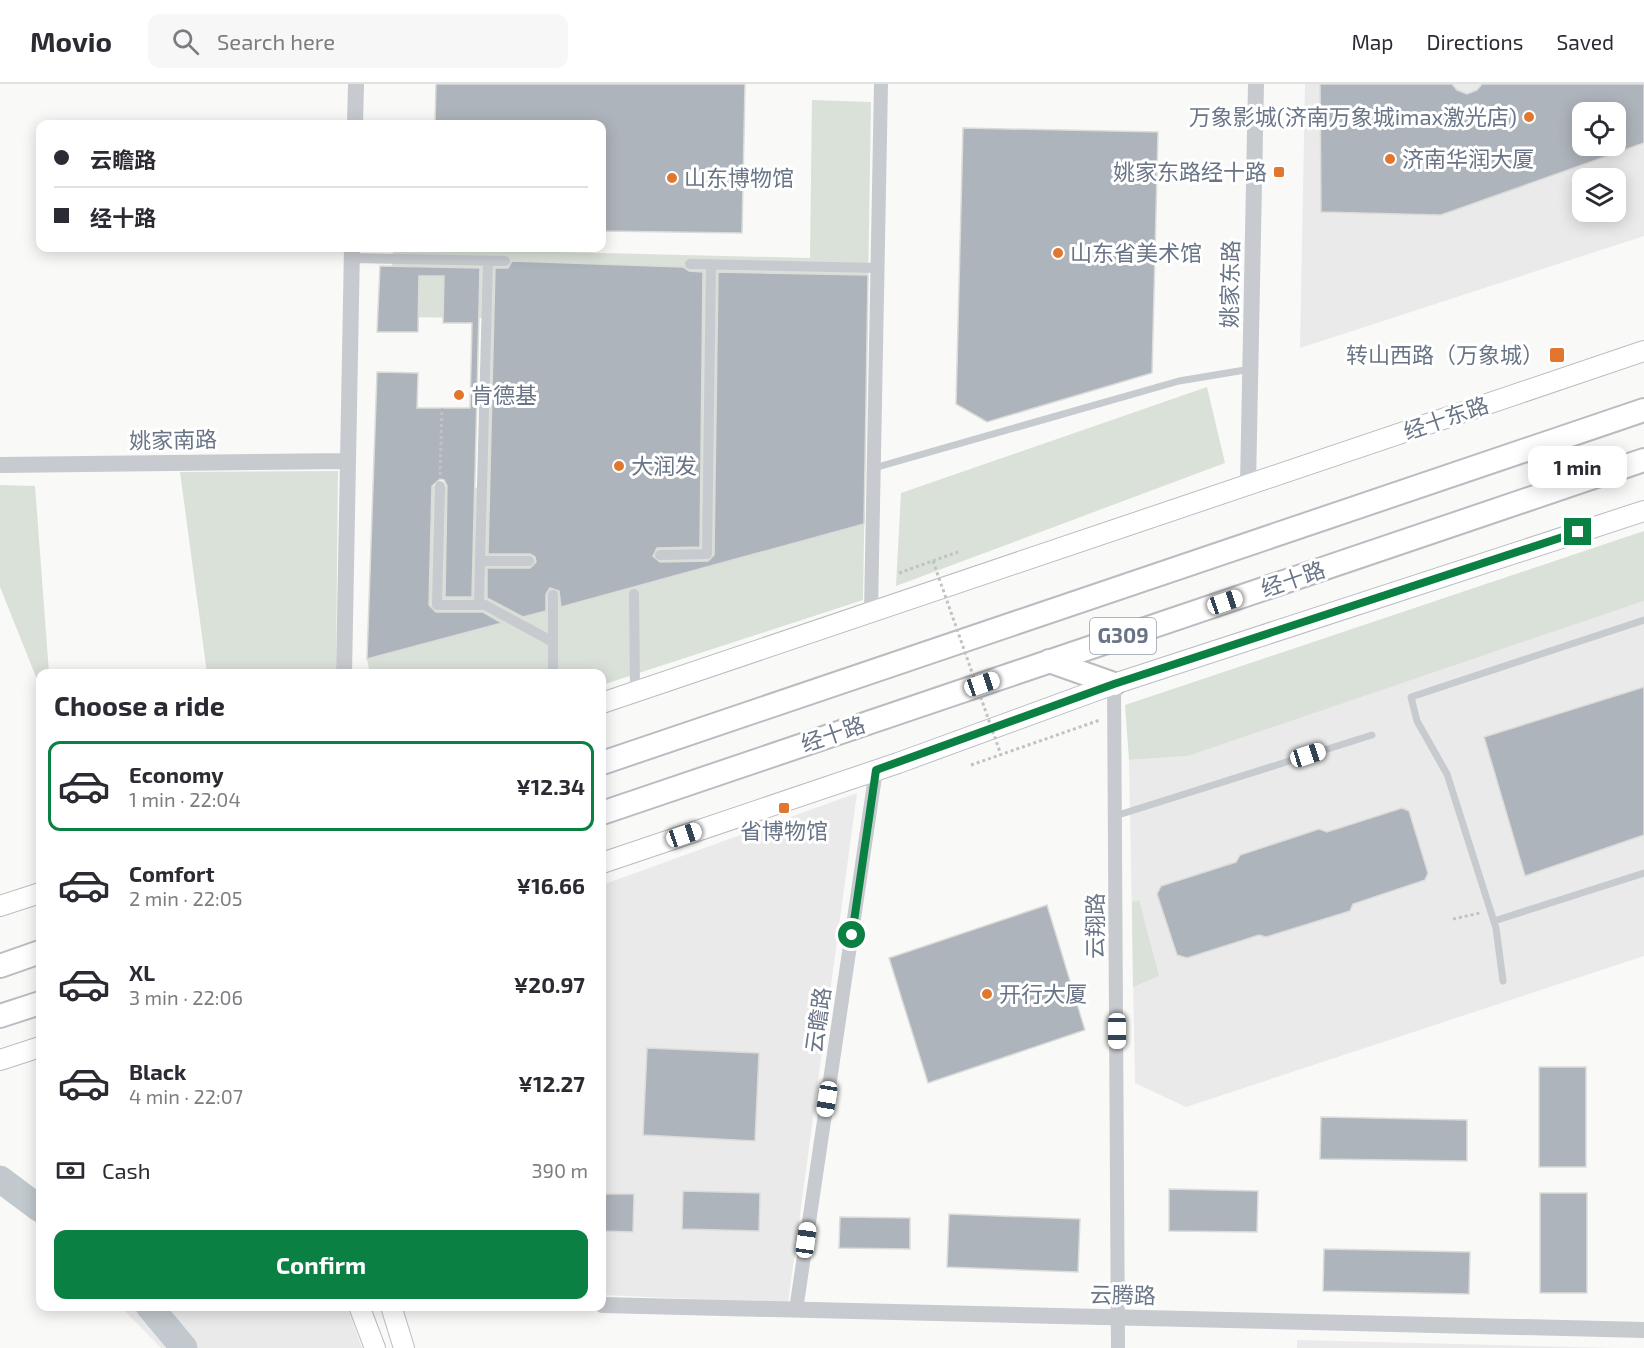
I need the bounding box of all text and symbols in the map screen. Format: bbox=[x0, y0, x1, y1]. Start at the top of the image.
search box bbox=[148, 14, 568, 68]
text: Movio bbox=[30, 24, 112, 58]
icon: search bbox=[169, 25, 202, 58]
text: Search here bbox=[217, 28, 335, 54]
text: Map bbox=[1351, 29, 1394, 54]
text: Directions bbox=[1427, 29, 1523, 54]
text: Saved bbox=[1556, 29, 1614, 54]
map controls bbox=[1572, 102, 1626, 222]
button: locate bbox=[1572, 102, 1626, 156]
place label: 万象影城(济南万象城imax激光店) bbox=[1189, 103, 1517, 129]
marker: 万象影城(济南万象城imax激光店) bbox=[1522, 110, 1536, 124]
place label: 济南华润大厦 bbox=[1402, 145, 1534, 171]
text: 云瞻路 bbox=[90, 146, 156, 172]
marker: 济南华润大厦 bbox=[1383, 152, 1397, 166]
place label: 姚家东路经十路 bbox=[1113, 158, 1267, 184]
place label: 山东博物馆 bbox=[684, 164, 794, 190]
marker: 姚家东路经十路 bbox=[1272, 165, 1286, 179]
button: layers bbox=[1572, 168, 1626, 222]
marker: 山东博物馆 bbox=[665, 171, 679, 185]
text: 经十路 bbox=[90, 204, 156, 230]
place label: 山东省美术馆 bbox=[1070, 239, 1202, 265]
street label: 姚家东路 bbox=[1215, 240, 1243, 328]
marker: 山东省美术馆 bbox=[1051, 246, 1065, 260]
place label: 转山西路（万象城） bbox=[1346, 341, 1544, 367]
marker: 转山西路（万象城） bbox=[1548, 346, 1566, 364]
place label: 肯德基 bbox=[471, 381, 537, 407]
marker: 肯德基 bbox=[452, 388, 466, 402]
street label: 经十东路 bbox=[1400, 390, 1492, 444]
street label: 姚家南路 bbox=[129, 425, 217, 453]
callout: 1 min bbox=[1528, 445, 1628, 487]
place label: 大润发 bbox=[631, 452, 697, 478]
text: 1 min bbox=[1553, 455, 1602, 479]
marker: 大润发 bbox=[612, 459, 626, 473]
route end bbox=[1564, 518, 1591, 545]
street label: 经十路 bbox=[1257, 555, 1328, 601]
car bbox=[1205, 588, 1245, 616]
road number: G309 bbox=[1090, 618, 1156, 654]
car bbox=[962, 670, 1002, 698]
text: Choose a ride bbox=[54, 689, 225, 721]
street label: 经十路 bbox=[797, 710, 868, 756]
car bbox=[1288, 741, 1328, 769]
icon: car bbox=[57, 759, 111, 813]
text: Economy bbox=[129, 761, 224, 787]
text: ¥12.34 bbox=[516, 773, 585, 799]
text: 1 min · 22:04 bbox=[129, 787, 241, 811]
marker: 省博物馆 bbox=[777, 801, 791, 815]
place label: 省博物馆 bbox=[740, 817, 828, 843]
car bbox=[664, 821, 704, 849]
icon: car bbox=[57, 858, 111, 912]
text: Comfort bbox=[129, 860, 214, 886]
text: ¥16.66 bbox=[517, 872, 585, 898]
text: 2 min · 22:05 bbox=[129, 886, 242, 910]
street label: 云翔路 bbox=[1081, 893, 1107, 959]
route start bbox=[838, 921, 865, 948]
icon: car bbox=[57, 957, 111, 1011]
text: XL bbox=[129, 959, 155, 985]
text: ¥20.97 bbox=[514, 971, 585, 997]
place label: 开行大厦 bbox=[999, 980, 1087, 1006]
text: 3 min · 22:06 bbox=[129, 985, 243, 1009]
street label: 云瞻路 bbox=[800, 985, 834, 1054]
marker: 开行大厦 bbox=[980, 987, 994, 1001]
car bbox=[1108, 1013, 1126, 1049]
icon: car bbox=[57, 1056, 111, 1110]
text: Black bbox=[129, 1058, 186, 1084]
text: ¥12.27 bbox=[518, 1070, 585, 1096]
car bbox=[815, 1080, 839, 1118]
text: 4 min · 22:07 bbox=[129, 1084, 243, 1108]
icon: cash bbox=[54, 1154, 87, 1187]
text: Cash bbox=[102, 1157, 151, 1183]
text: 390 m bbox=[531, 1158, 588, 1182]
car bbox=[795, 1221, 817, 1259]
button: Confirm bbox=[54, 1230, 588, 1299]
street label: 云腾路 bbox=[1090, 1280, 1156, 1308]

